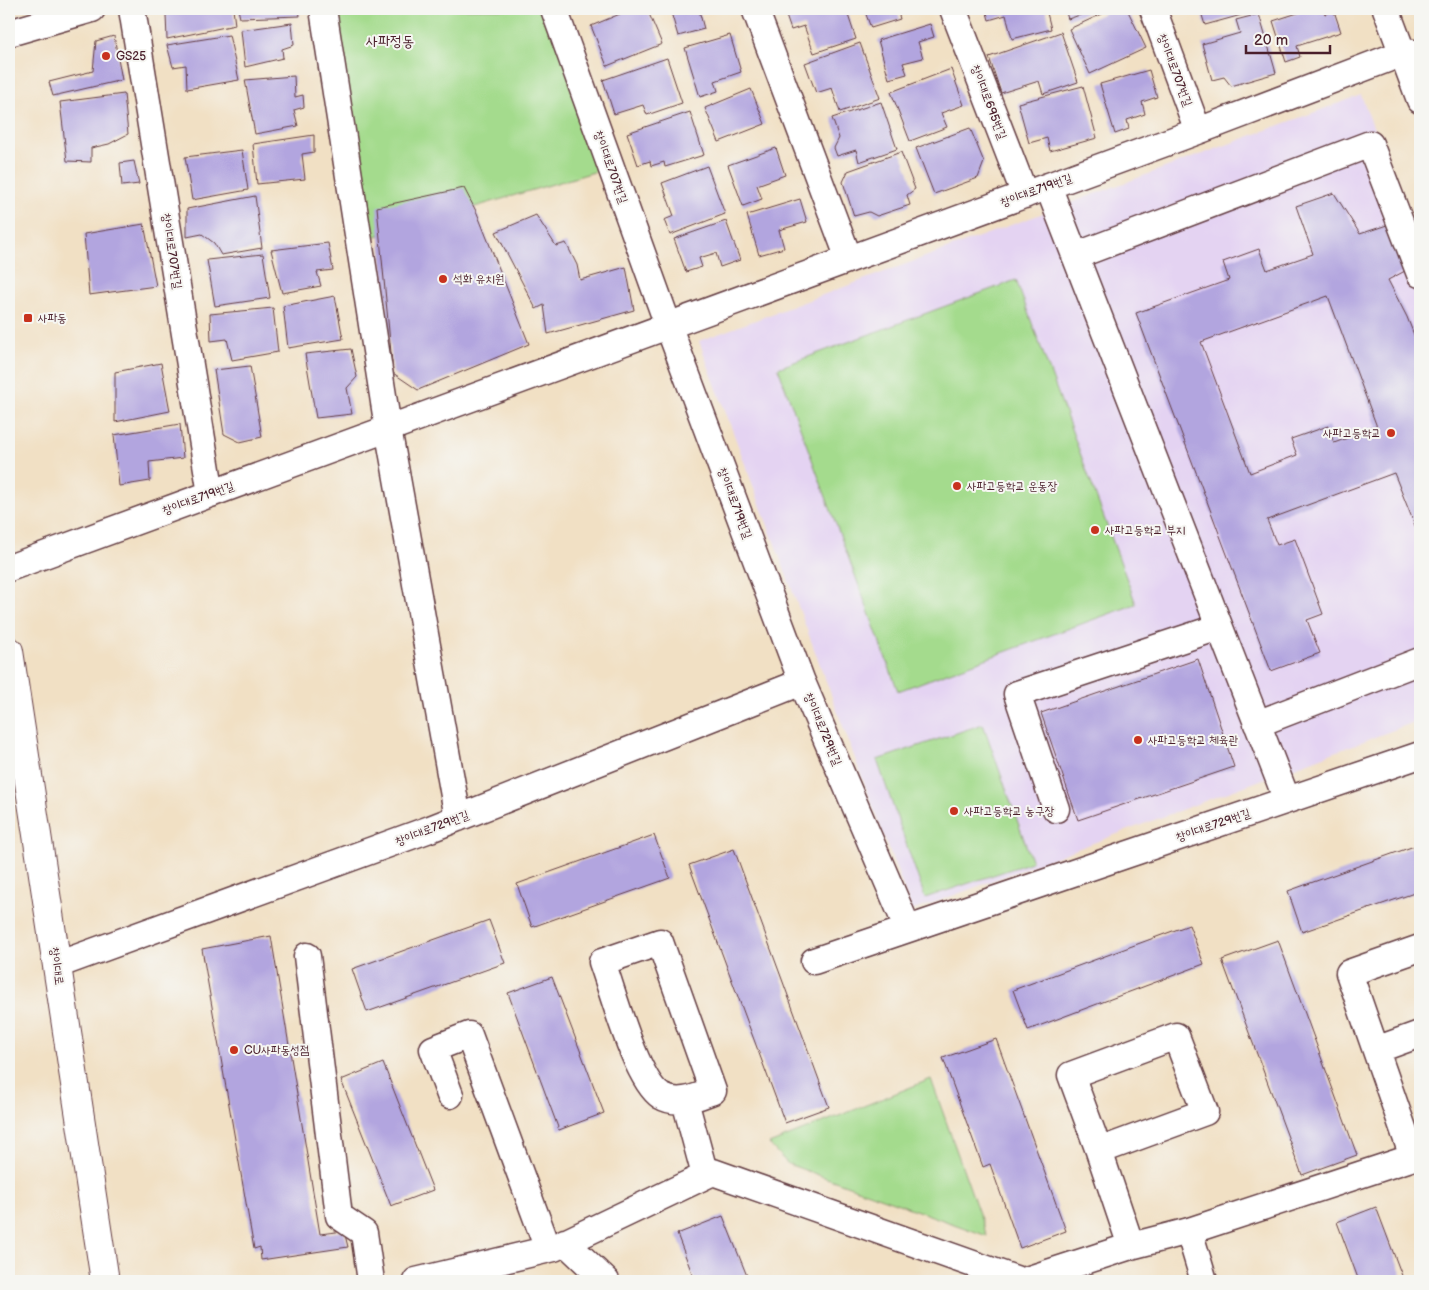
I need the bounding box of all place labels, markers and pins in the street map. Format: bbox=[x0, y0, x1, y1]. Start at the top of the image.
place label: GS25 bbox=[116, 49, 146, 64]
marker: GS25 bbox=[100, 50, 112, 62]
place label: 석화 유치원 bbox=[453, 272, 505, 287]
marker: 석화 유치원 bbox=[437, 273, 449, 285]
place label: 사파동 bbox=[38, 311, 67, 326]
marker: 사파동 bbox=[22, 312, 34, 324]
place label: 사파고등학교 bbox=[1323, 426, 1381, 441]
marker: 사파고등학교 bbox=[1385, 427, 1397, 439]
place label: 사파고등학교 운동장 bbox=[967, 479, 1057, 494]
marker: 사파고등학교 운동장 bbox=[951, 480, 963, 492]
place label: 사파고등학교 부지 bbox=[1105, 523, 1186, 538]
marker: 사파고등학교 부지 bbox=[1089, 524, 1101, 536]
place label: 사파고등학교 체육관 bbox=[1148, 733, 1238, 748]
marker: 사파고등학교 체육관 bbox=[1132, 734, 1144, 746]
place label: 사파고등학교 농구장 bbox=[964, 804, 1054, 819]
marker: 사파고등학교 농구장 bbox=[948, 805, 960, 817]
place label: CU사파동성점 bbox=[244, 1043, 310, 1058]
marker: CU사파동성점 bbox=[228, 1044, 240, 1056]

